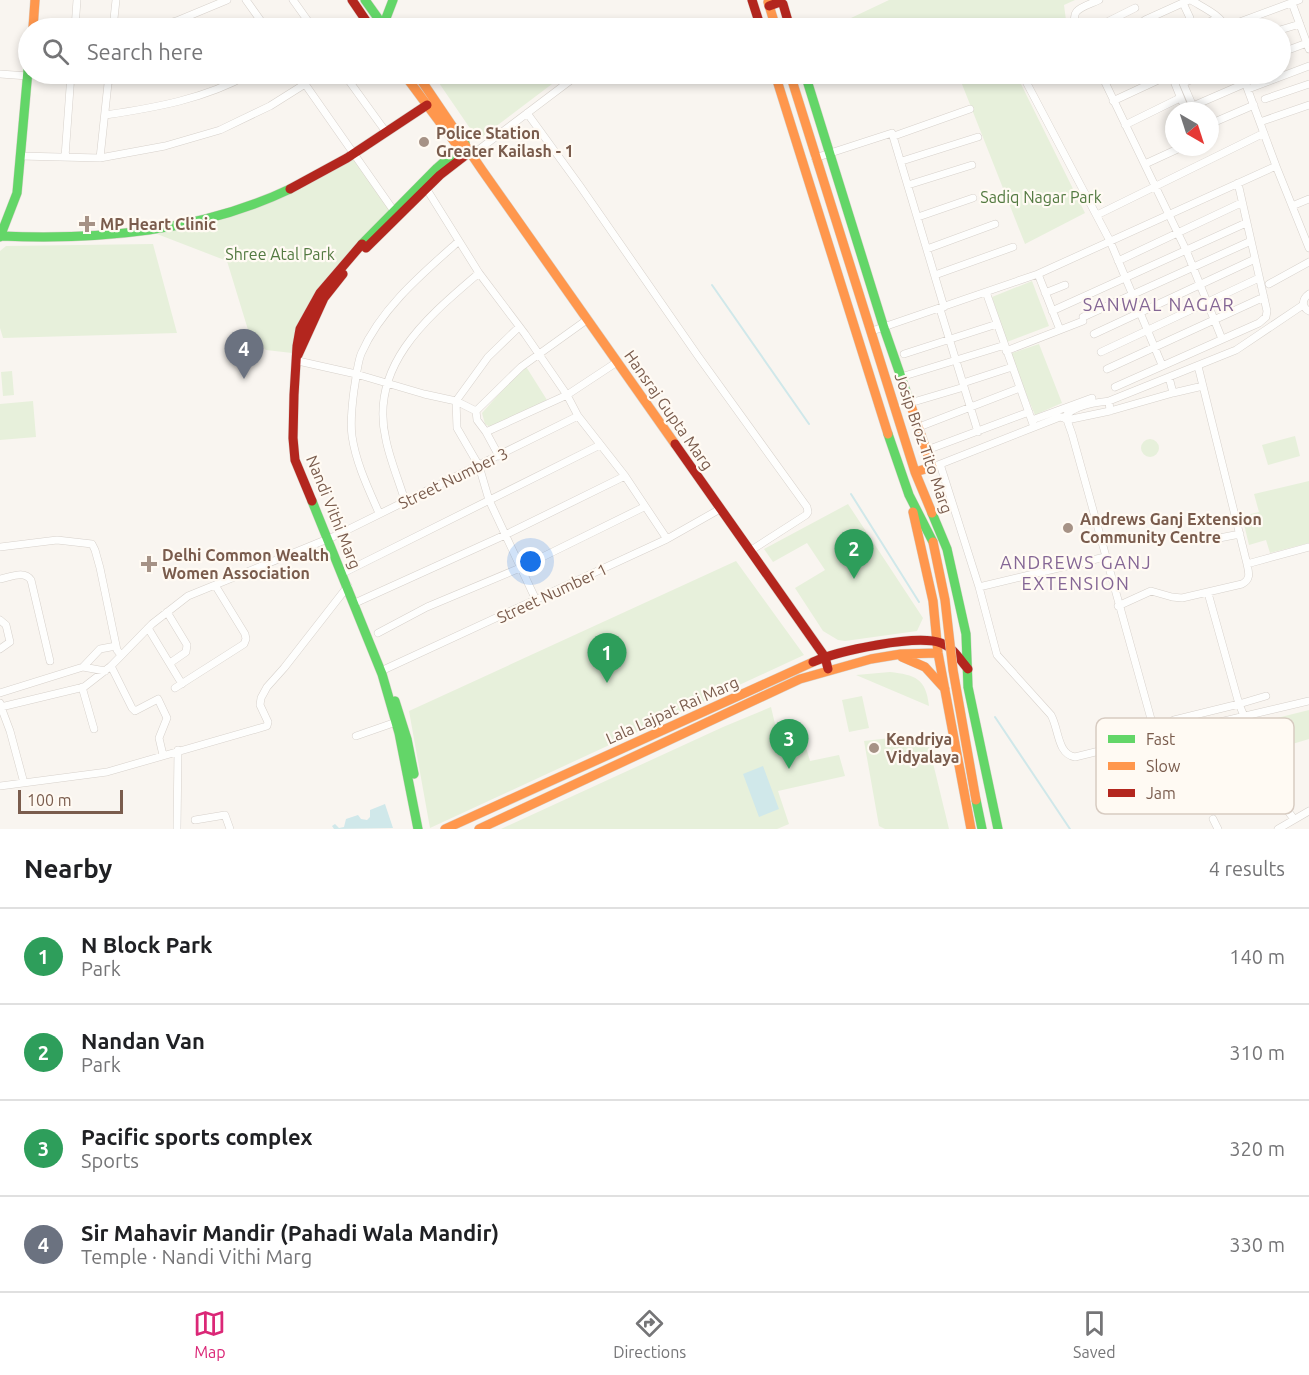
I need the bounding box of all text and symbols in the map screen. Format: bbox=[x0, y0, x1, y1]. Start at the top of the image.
search box bbox=[18, 18, 1291, 84]
icon: search bbox=[39, 35, 72, 68]
text: Search here bbox=[87, 39, 203, 64]
north arrow bbox=[1165, 102, 1219, 156]
place label: Police Station Greater Kailash - 1 bbox=[436, 124, 574, 160]
marker: Police Station Greater Kailash - 1 bbox=[417, 135, 431, 149]
park label: Sadiq Nagar Park bbox=[980, 188, 1102, 206]
marker: MP Heart Clinic bbox=[78, 215, 96, 233]
place label: MP Heart Clinic bbox=[100, 215, 216, 233]
park label: Shree Atal Park bbox=[225, 245, 335, 263]
district label: SANWAL NAGAR bbox=[1083, 294, 1235, 314]
pin: 4 bbox=[224, 330, 264, 379]
street label: Hansraj Gupta Marg bbox=[621, 347, 717, 473]
street label: Josip Broz Tito Marg bbox=[892, 370, 956, 516]
street label: Street Number 3 bbox=[395, 444, 511, 512]
street label: Nandi Vithi Marg bbox=[303, 453, 365, 571]
place label: Andrews Ganj Extension Community Centre bbox=[1080, 510, 1262, 546]
marker: Andrews Ganj Extension Community Centre bbox=[1061, 521, 1075, 535]
pin: 2 bbox=[834, 530, 874, 579]
place label: Delhi Common Wealth Women Association bbox=[162, 546, 329, 582]
your location bbox=[516, 547, 545, 576]
district label: ANDREWS GANJ EXTENSION bbox=[1000, 552, 1152, 593]
marker: Delhi Common Wealth Women Association bbox=[140, 555, 158, 573]
street label: Street Number 1 bbox=[494, 560, 610, 626]
pin: 1 bbox=[588, 634, 626, 683]
street label: Lala Lajpat Rai Marg bbox=[603, 673, 741, 747]
legend bbox=[1096, 718, 1294, 814]
pin: 3 bbox=[770, 720, 808, 769]
place label: Kendriya Vidyalaya bbox=[886, 730, 959, 766]
text: Fast bbox=[1146, 730, 1176, 748]
marker: Kendriya Vidyalaya bbox=[867, 741, 881, 755]
text: Slow bbox=[1146, 757, 1181, 775]
text: Jam bbox=[1146, 784, 1176, 802]
scale bar bbox=[18, 787, 123, 814]
text: 100 m bbox=[27, 791, 72, 809]
text: Nearby bbox=[24, 854, 112, 883]
text: 4 results bbox=[1209, 857, 1285, 880]
text: N Block Park bbox=[81, 932, 212, 957]
text: 1 bbox=[38, 945, 49, 968]
text: 140 m bbox=[1229, 945, 1285, 968]
text: Park bbox=[81, 957, 121, 980]
text: Nandan Van bbox=[81, 1028, 205, 1053]
text: 2 bbox=[38, 1041, 49, 1064]
text: 310 m bbox=[1229, 1041, 1285, 1064]
text: Park bbox=[81, 1053, 121, 1076]
text: Pacific sports complex bbox=[81, 1124, 313, 1149]
text: 3 bbox=[38, 1137, 49, 1160]
text: 320 m bbox=[1229, 1137, 1285, 1160]
text: Sports bbox=[81, 1149, 139, 1172]
text: Sir Mahavir Mandir (Pahadi Wala Mandir) bbox=[81, 1220, 499, 1245]
text: 4 bbox=[38, 1233, 49, 1256]
text: 330 m bbox=[1229, 1233, 1285, 1256]
text: Temple · Nandi Vithi Marg bbox=[81, 1245, 312, 1268]
tab: Map bbox=[193, 1307, 226, 1361]
tab: Directions bbox=[613, 1307, 686, 1361]
tab: Saved bbox=[1073, 1307, 1116, 1361]

